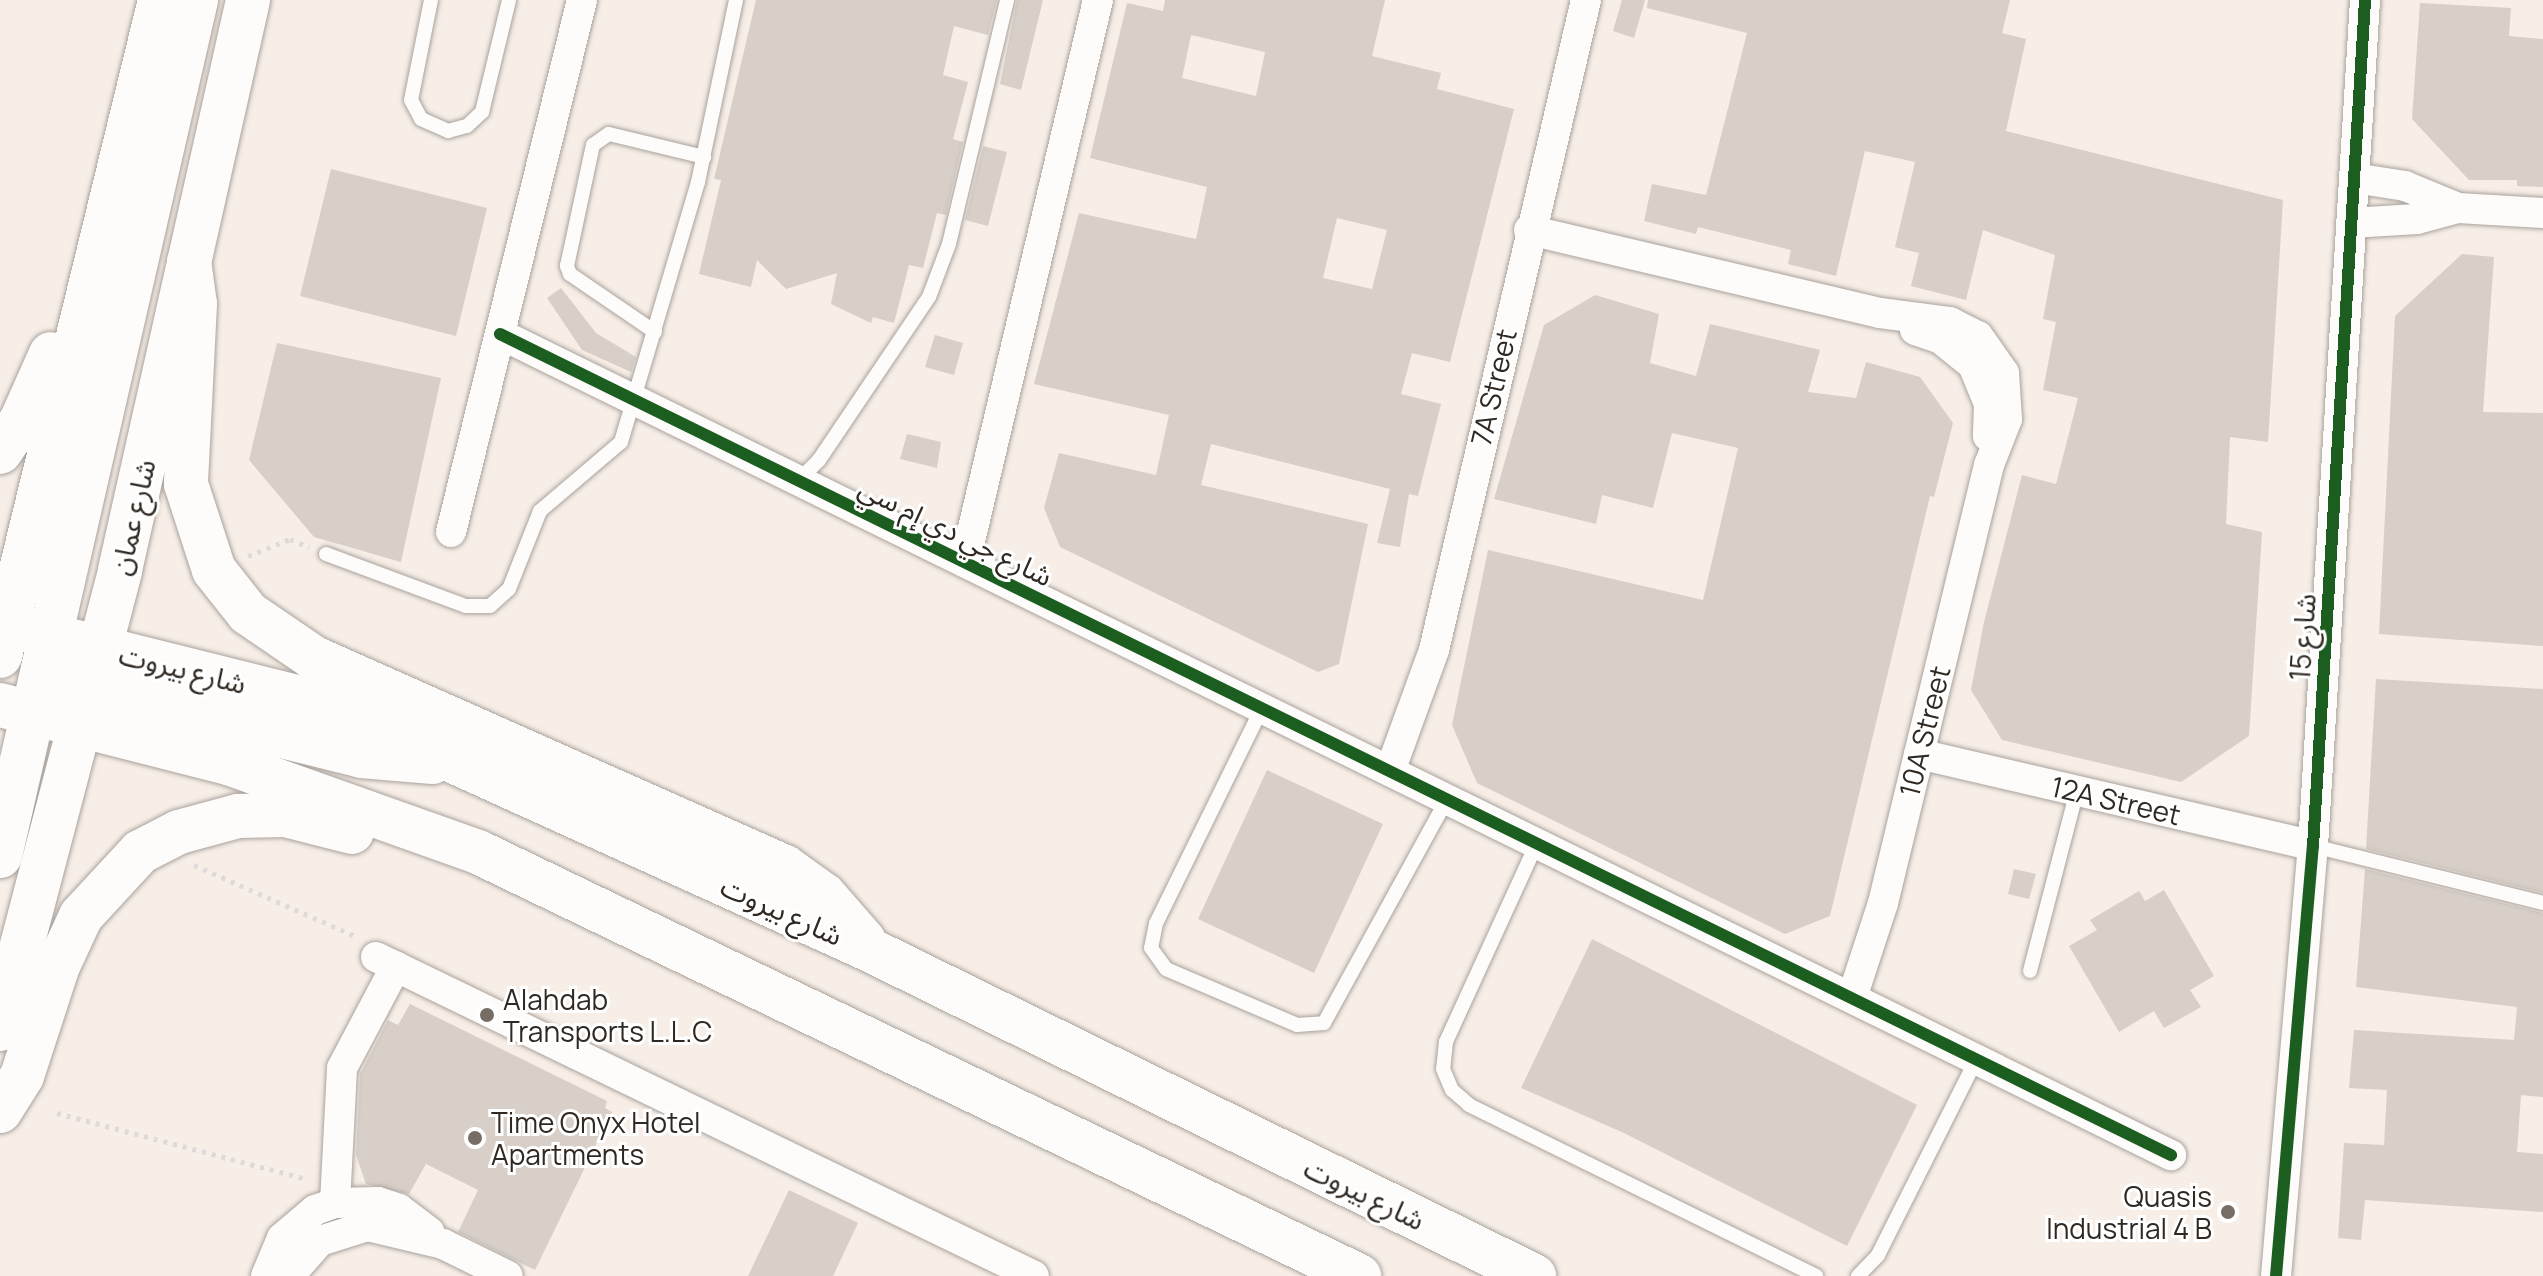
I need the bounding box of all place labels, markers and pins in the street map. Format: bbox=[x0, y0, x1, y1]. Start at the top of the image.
place label: Alahdab Transports L.L.C bbox=[503, 982, 712, 1048]
marker: Alahdab Transports L.L.C bbox=[478, 1006, 496, 1024]
place label: Time Onyx Hotel Apartments bbox=[491, 1105, 701, 1171]
marker: Time Onyx Hotel Apartments bbox=[466, 1129, 484, 1147]
place label: Quasis Industrial 4 B bbox=[2046, 1179, 2212, 1245]
marker: Quasis Industrial 4 B bbox=[2219, 1203, 2237, 1221]

